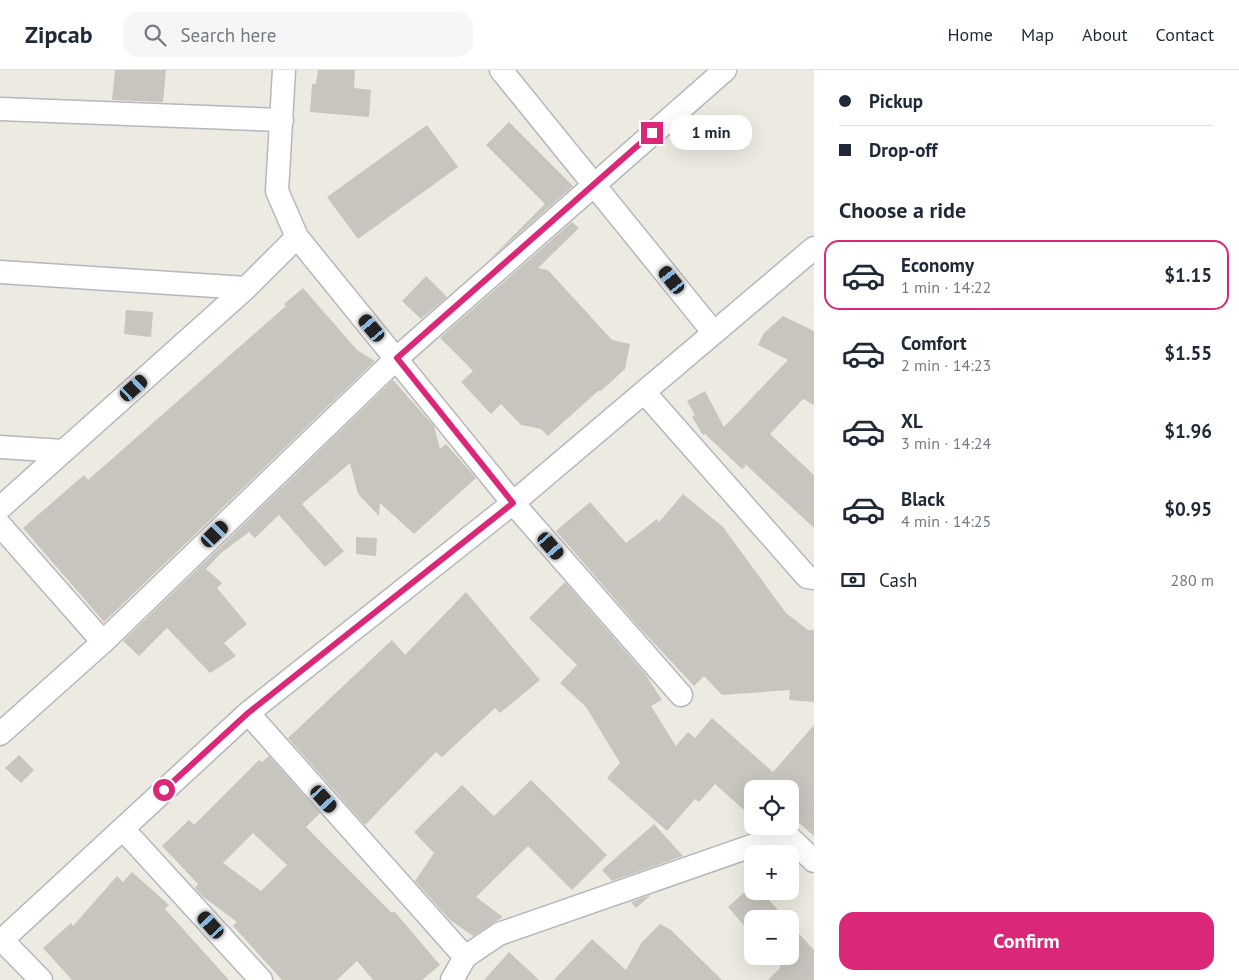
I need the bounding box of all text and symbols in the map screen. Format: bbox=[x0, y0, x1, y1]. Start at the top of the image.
search box bbox=[123, 12, 473, 57]
text: Zipcab bbox=[25, 19, 93, 50]
icon: search bbox=[141, 21, 169, 49]
text: Search here bbox=[181, 23, 276, 47]
text: Home bbox=[947, 23, 993, 46]
text: Map bbox=[1021, 23, 1054, 46]
text: About bbox=[1082, 23, 1128, 46]
text: Contact bbox=[1156, 23, 1214, 46]
text: Pickup bbox=[869, 89, 923, 113]
callout: 1 min bbox=[670, 116, 752, 150]
route end bbox=[641, 122, 663, 144]
text: 1 min bbox=[691, 122, 731, 142]
text: Drop-off bbox=[869, 138, 937, 162]
text: Choose a ride bbox=[839, 196, 966, 224]
icon: car bbox=[841, 253, 886, 298]
text: Economy bbox=[901, 253, 974, 277]
text: $1.15 bbox=[1164, 263, 1212, 287]
car bbox=[656, 264, 687, 296]
text: 1 min · 14:22 bbox=[901, 277, 991, 297]
car bbox=[356, 312, 387, 344]
icon: car bbox=[841, 331, 886, 376]
text: Comfort bbox=[901, 331, 967, 355]
text: $1.55 bbox=[1164, 341, 1212, 365]
text: 2 min · 14:23 bbox=[901, 355, 991, 375]
car bbox=[117, 372, 150, 404]
icon: car bbox=[841, 409, 886, 454]
text: XL bbox=[901, 409, 923, 433]
text: $1.96 bbox=[1164, 419, 1212, 443]
text: 3 min · 14:24 bbox=[901, 433, 991, 453]
icon: car bbox=[841, 487, 886, 532]
text: Black bbox=[901, 487, 945, 511]
text: $0.95 bbox=[1164, 497, 1212, 521]
text: 4 min · 14:25 bbox=[901, 511, 991, 531]
car bbox=[198, 518, 231, 550]
car bbox=[535, 530, 566, 562]
icon: cash bbox=[839, 566, 867, 594]
text: Cash bbox=[879, 568, 917, 592]
text: 280 m bbox=[1171, 570, 1214, 590]
route start bbox=[153, 779, 175, 801]
map controls bbox=[744, 780, 799, 965]
button: locate bbox=[744, 780, 799, 835]
car bbox=[308, 783, 339, 815]
button: + bbox=[744, 845, 799, 900]
car bbox=[195, 909, 226, 941]
button: − bbox=[744, 910, 799, 965]
button: Confirm bbox=[839, 912, 1214, 970]

